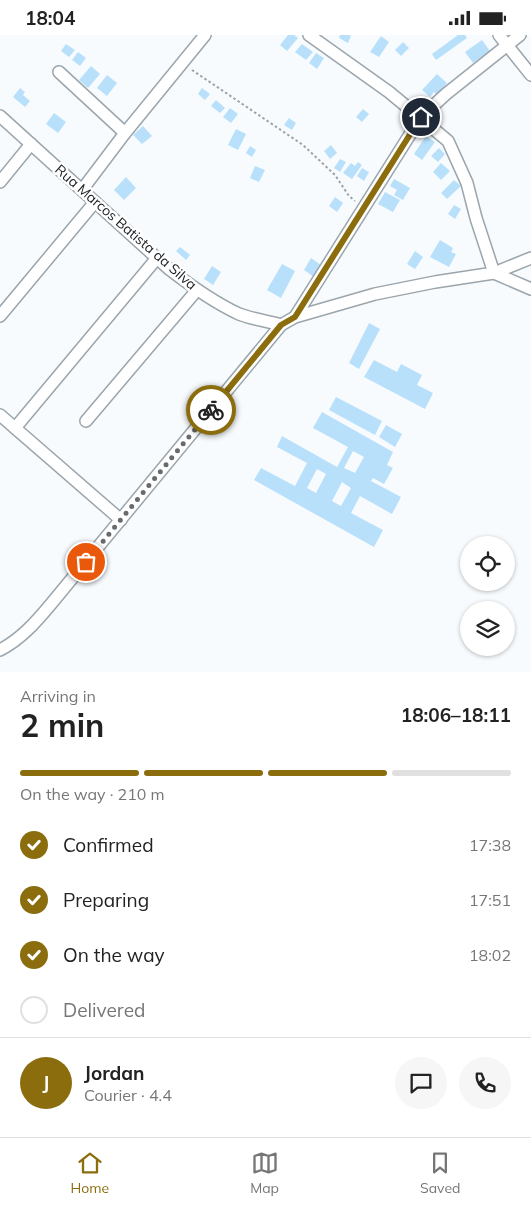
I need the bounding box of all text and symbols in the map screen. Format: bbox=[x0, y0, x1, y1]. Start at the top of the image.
text: 18:04 bbox=[25, 6, 75, 30]
pin bbox=[400, 96, 442, 138]
icon: home bbox=[407, 103, 435, 131]
street label: Rua Marcos Batista da Silva bbox=[51, 160, 201, 294]
courier bbox=[186, 385, 236, 435]
icon: bike bbox=[197, 396, 225, 424]
map controls bbox=[460, 536, 515, 656]
button: locate bbox=[460, 536, 515, 591]
pin bbox=[65, 541, 107, 583]
icon: bag bbox=[72, 548, 100, 576]
button: layers bbox=[460, 601, 515, 656]
text: Arriving in bbox=[20, 686, 96, 706]
text: 18:06–18:11 bbox=[401, 703, 511, 727]
text: 2 min bbox=[20, 705, 104, 745]
text: On the way · 210 m bbox=[20, 784, 165, 804]
icon: check bbox=[20, 831, 48, 859]
text: Confirmed bbox=[63, 833, 154, 857]
text: 17:38 bbox=[469, 835, 511, 855]
icon: check bbox=[20, 886, 48, 914]
text: Preparing bbox=[63, 888, 149, 912]
text: 17:51 bbox=[469, 890, 511, 910]
icon: check bbox=[20, 941, 48, 969]
text: On the way bbox=[63, 943, 165, 967]
text: 18:02 bbox=[469, 945, 511, 965]
text: Delivered bbox=[63, 998, 145, 1022]
button: chat bbox=[395, 1057, 447, 1109]
button: phone bbox=[459, 1057, 511, 1109]
text: Jordan bbox=[84, 1061, 144, 1085]
text: J bbox=[43, 1071, 49, 1095]
text: Courier · 4.4 bbox=[84, 1085, 172, 1105]
tab: Home bbox=[71, 1149, 109, 1197]
tab: Map bbox=[250, 1149, 279, 1197]
tab: Saved bbox=[420, 1149, 460, 1197]

